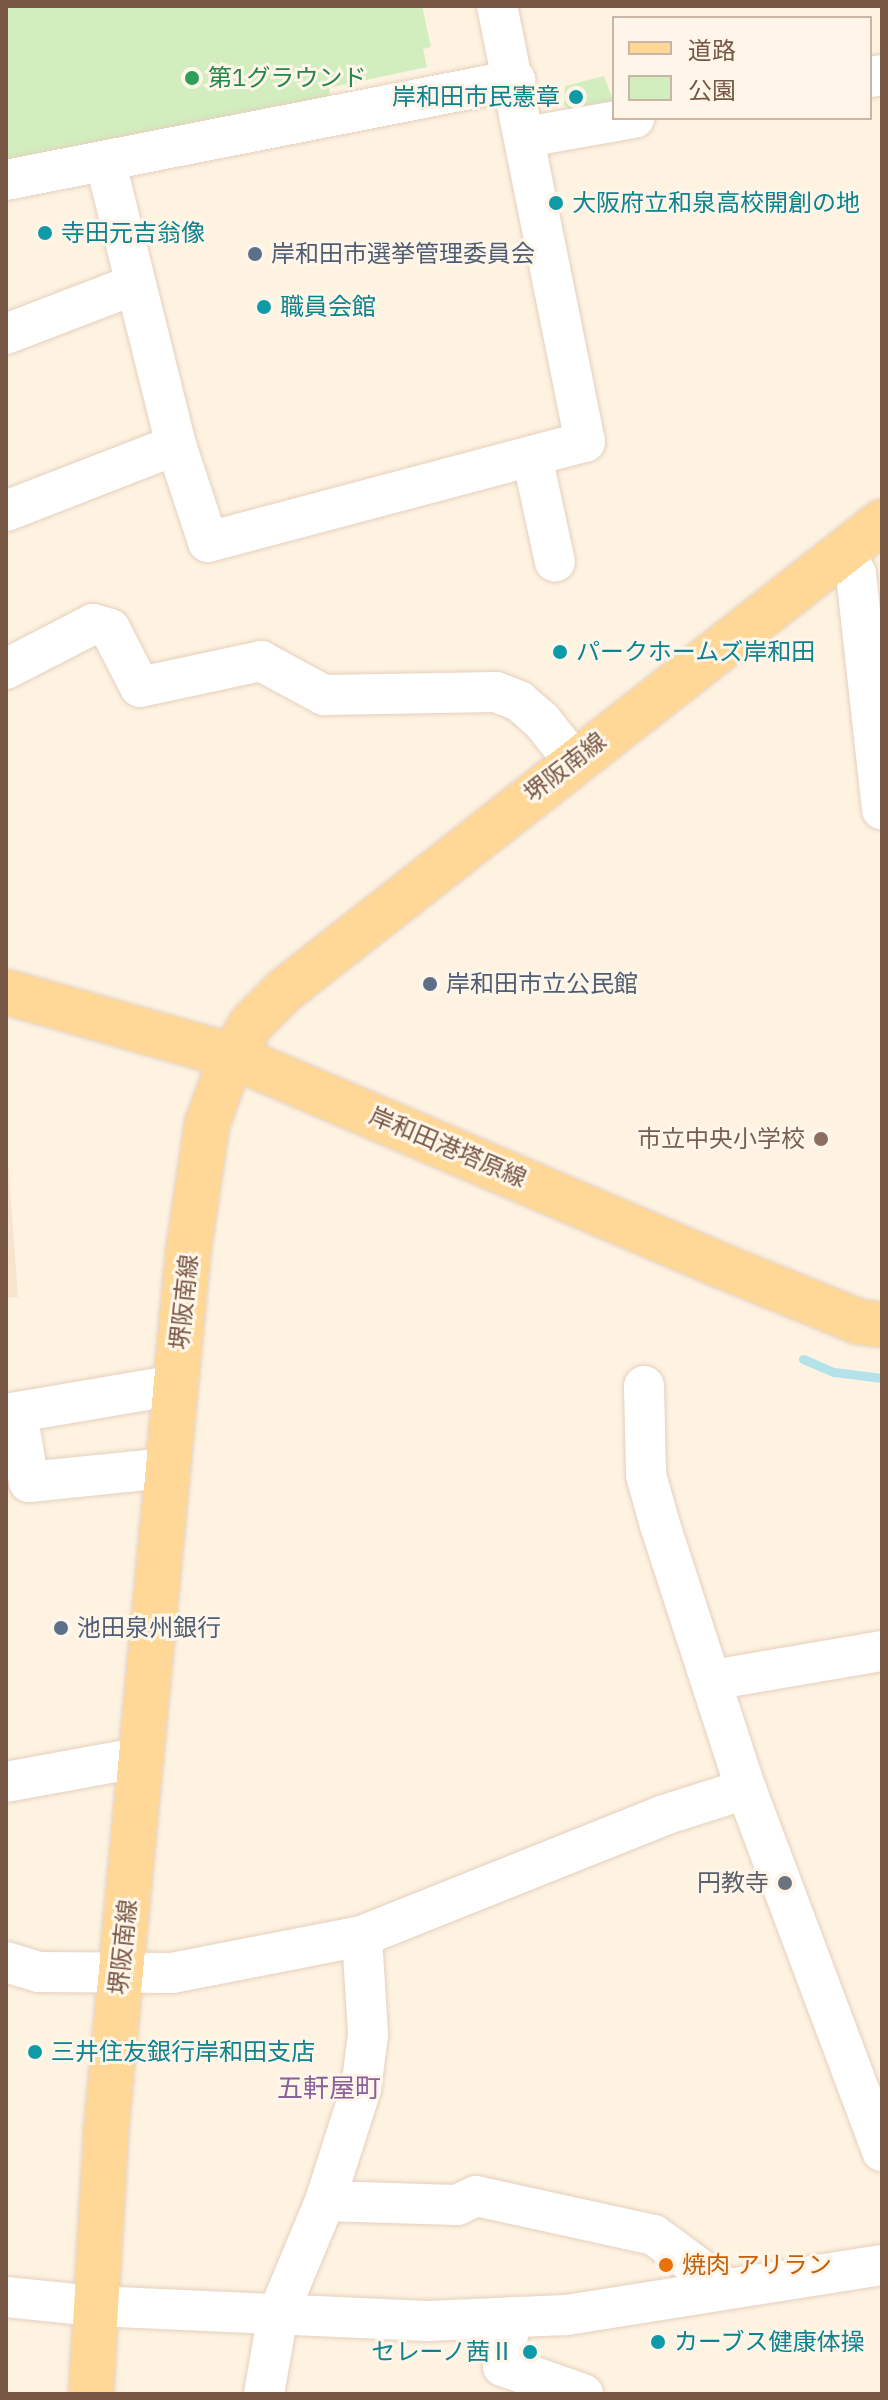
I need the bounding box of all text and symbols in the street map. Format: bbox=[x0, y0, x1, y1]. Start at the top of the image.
legend bbox=[612, 16, 872, 120]
text: 道路 bbox=[688, 34, 736, 66]
place label: 第1グラウンド bbox=[208, 64, 366, 92]
marker: 第1グラウンド bbox=[183, 69, 201, 87]
text: 公園 bbox=[688, 74, 736, 106]
place label: 岸和田市民憲章 bbox=[392, 83, 560, 111]
marker: 岸和田市民憲章 bbox=[567, 88, 585, 106]
place label: 大阪府立和泉高校開創の地 bbox=[572, 189, 860, 217]
marker: 大阪府立和泉高校開創の地 bbox=[547, 194, 565, 212]
place label: 寺田元吉翁像 bbox=[61, 219, 205, 247]
marker: 寺田元吉翁像 bbox=[36, 224, 54, 242]
place label: 岸和田市選挙管理委員会 bbox=[271, 240, 535, 268]
marker: 岸和田市選挙管理委員会 bbox=[246, 245, 264, 263]
place label: 職員会館 bbox=[280, 293, 376, 321]
marker: 職員会館 bbox=[255, 298, 273, 316]
place label: パークホームズ岸和田 bbox=[576, 638, 816, 666]
marker: パークホームズ岸和田 bbox=[551, 643, 569, 661]
street label: 堺阪南線 bbox=[518, 726, 612, 808]
place label: 岸和田市立公民館 bbox=[446, 970, 638, 998]
marker: 岸和田市立公民館 bbox=[421, 975, 439, 993]
street label: 岸和田港塔原線 bbox=[365, 1101, 531, 1193]
place label: 市立中央小学校 bbox=[637, 1125, 805, 1153]
marker: 市立中央小学校 bbox=[812, 1130, 830, 1148]
street label: 堺阪南線 bbox=[165, 1253, 203, 1351]
place label: 池田泉州銀行 bbox=[77, 1614, 221, 1642]
marker: 池田泉州銀行 bbox=[52, 1619, 70, 1637]
place label: 円教寺 bbox=[697, 1869, 769, 1897]
marker: 円教寺 bbox=[776, 1874, 794, 1892]
street label: 堺阪南線 bbox=[104, 1898, 142, 1996]
place label: 三井住友銀行岸和田支店 bbox=[51, 2038, 315, 2066]
marker: 三井住友銀行岸和田支店 bbox=[26, 2043, 44, 2061]
district label: 五軒屋町 bbox=[277, 2072, 381, 2104]
place label: 焼肉 アリラン bbox=[682, 2251, 832, 2279]
marker: 焼肉 アリラン bbox=[657, 2256, 675, 2274]
place label: カーブス健康体操 bbox=[674, 2328, 866, 2356]
marker: カーブス健康体操 bbox=[649, 2333, 667, 2351]
place label: セレーノ茜Ⅱ bbox=[370, 2338, 514, 2366]
marker: セレーノ茜Ⅱ bbox=[521, 2343, 539, 2361]

